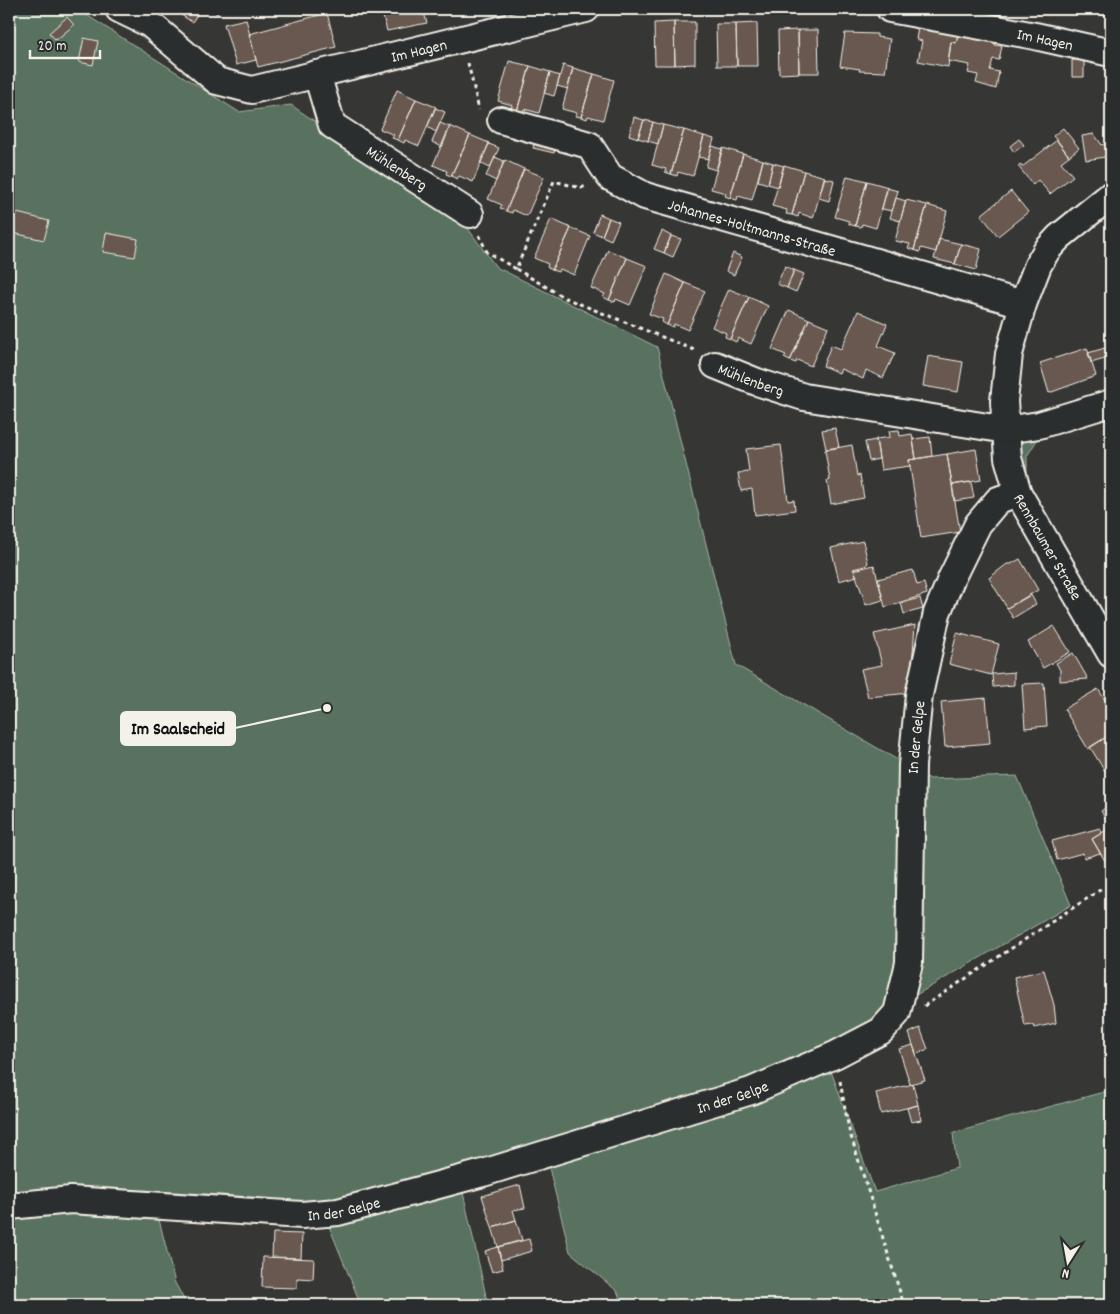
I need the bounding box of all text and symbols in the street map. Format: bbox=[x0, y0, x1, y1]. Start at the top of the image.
street label: Im Hagen bbox=[1015, 24, 1075, 58]
scale bar bbox=[30, 28, 100, 60]
street label: Im Hagen bbox=[389, 34, 450, 70]
text: 20 m bbox=[38, 36, 66, 58]
street label: Mühlenberg bbox=[361, 141, 431, 198]
street label: Johannes-Holtmanns-Straße bbox=[665, 194, 838, 264]
street label: Mühlenberg bbox=[714, 358, 787, 404]
street label: Rennbaumer Straße bbox=[1007, 490, 1086, 605]
street label: In der Gelpe bbox=[903, 700, 932, 774]
callout: Im Saalscheid bbox=[121, 712, 235, 745]
text: Im Saalscheid bbox=[131, 718, 225, 743]
street label: In der Gelpe bbox=[695, 1076, 773, 1121]
street label: In der Gelpe bbox=[307, 1192, 383, 1229]
north arrow bbox=[1042, 1236, 1092, 1286]
text: N bbox=[1061, 1262, 1071, 1283]

